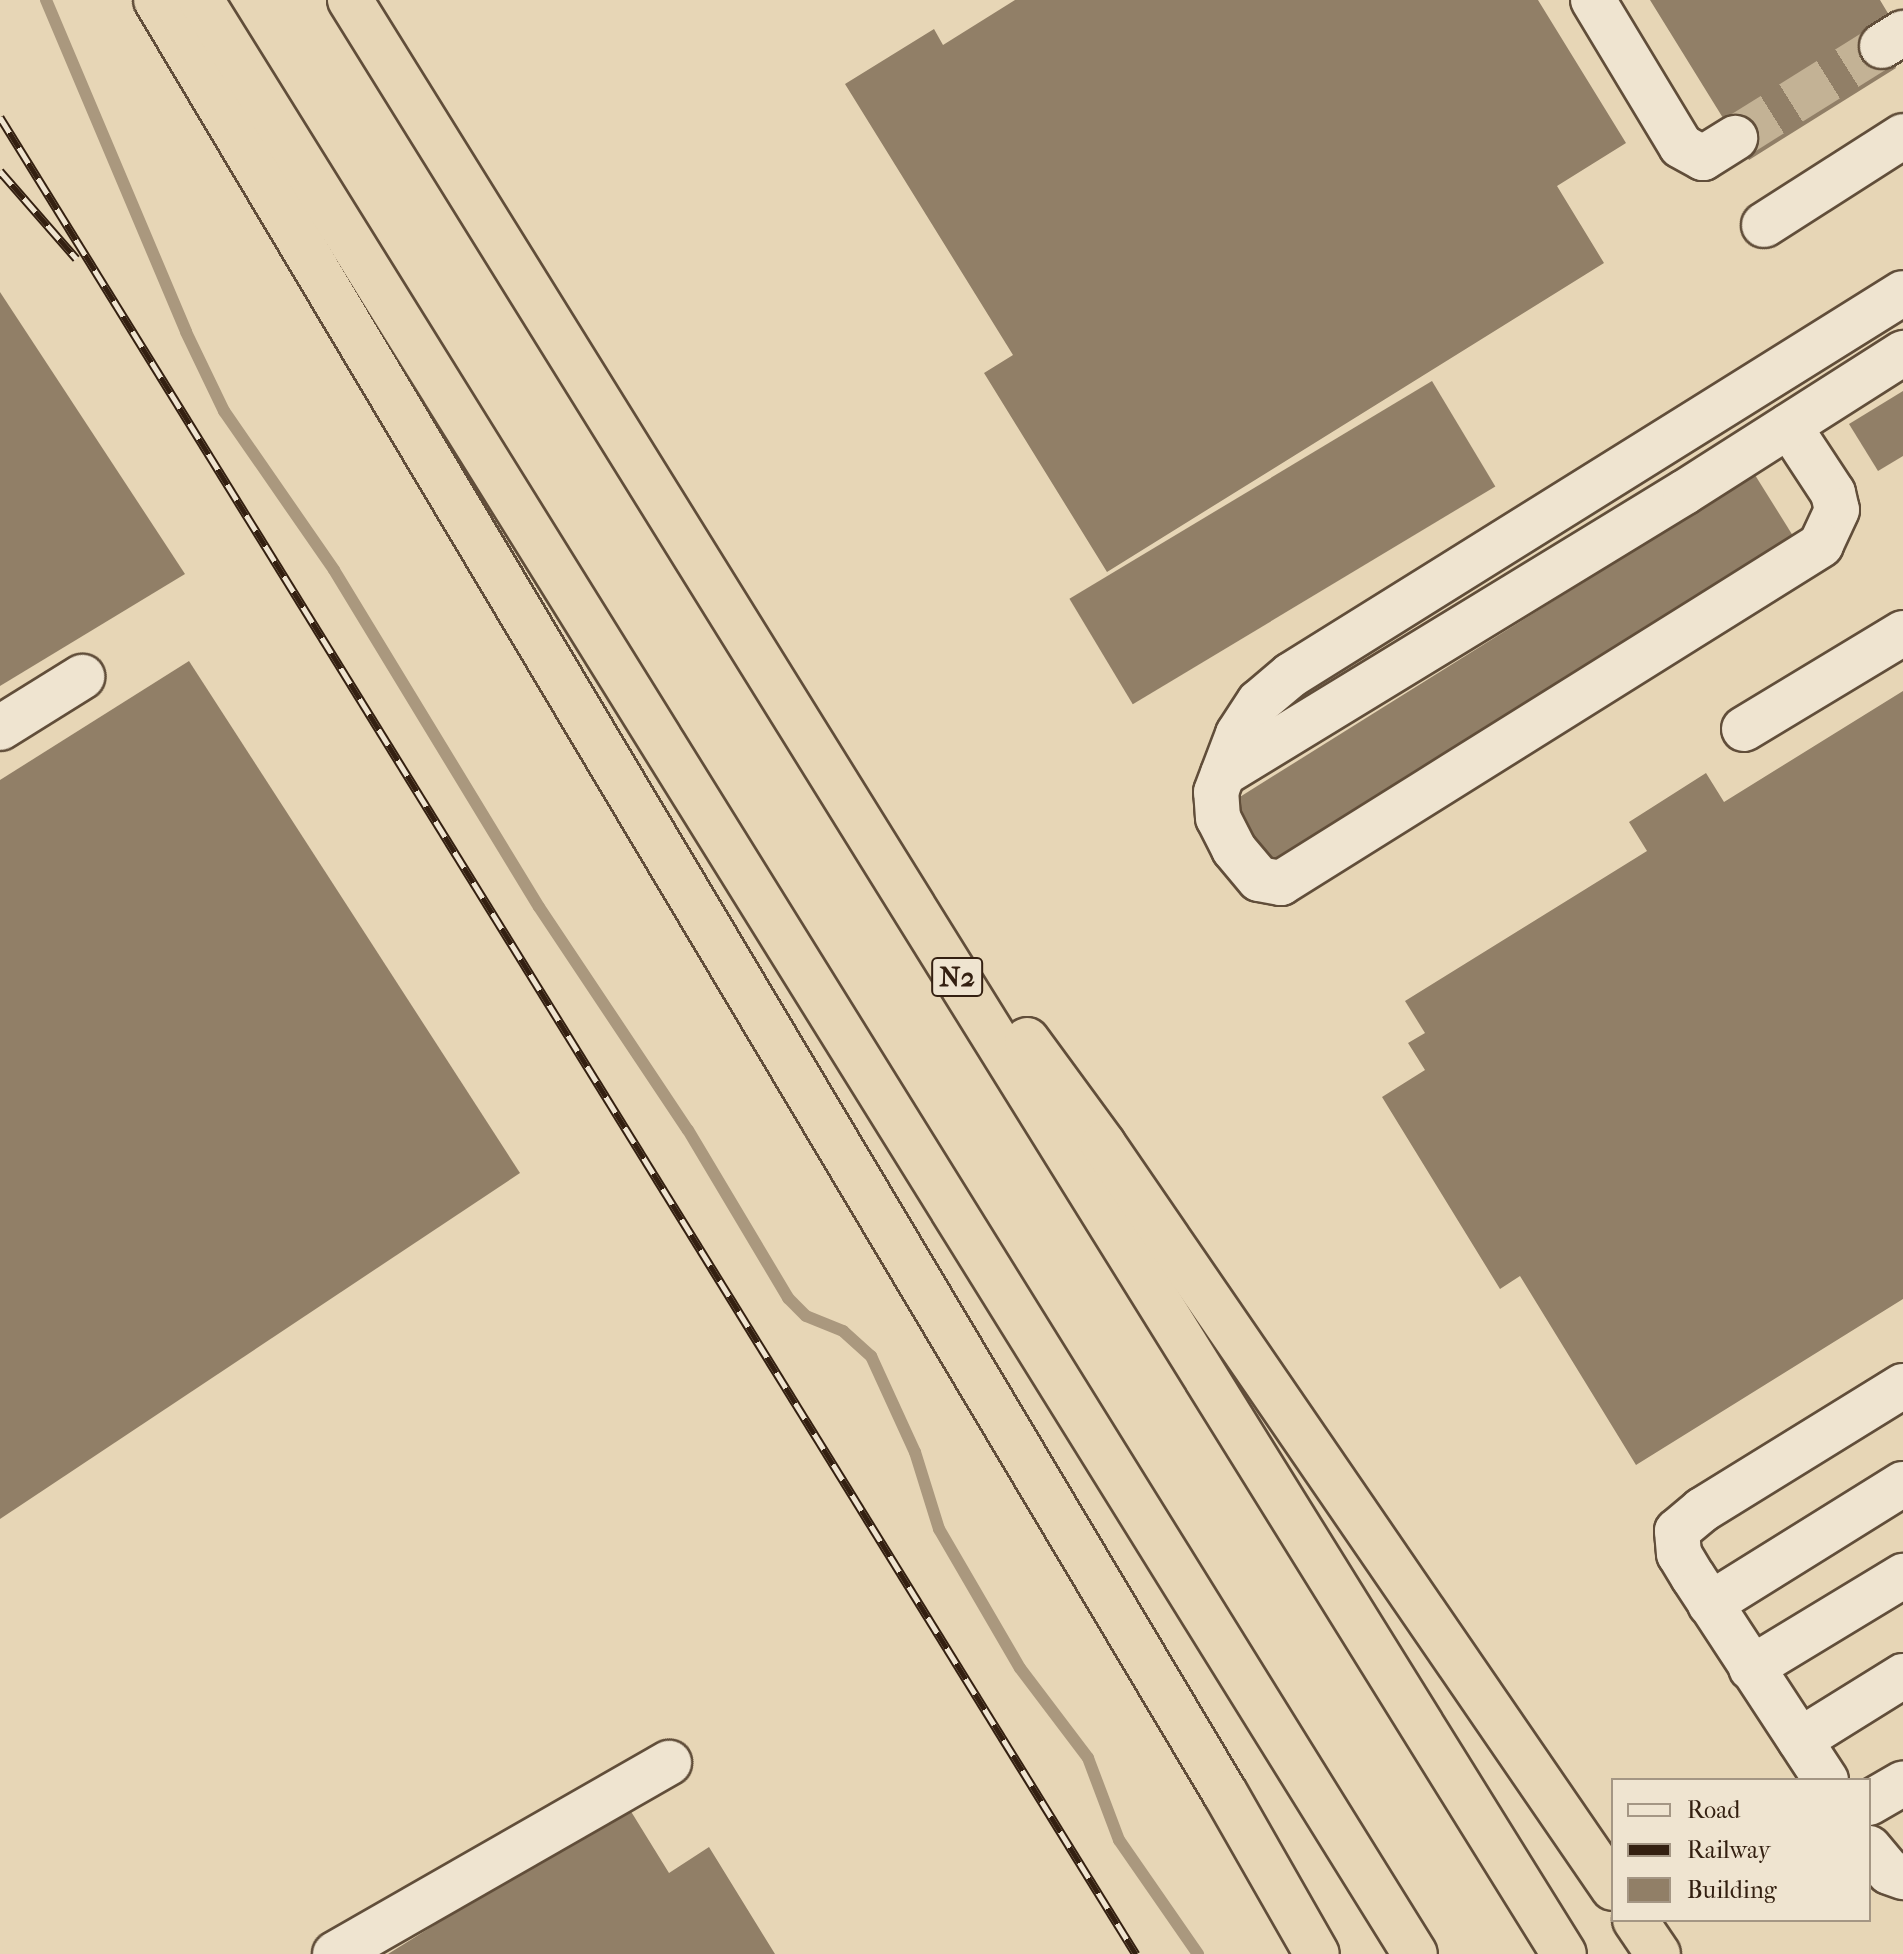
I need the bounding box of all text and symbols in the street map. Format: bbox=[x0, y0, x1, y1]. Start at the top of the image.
road number: N2 bbox=[931, 953, 983, 1001]
legend bbox=[1611, 1778, 1871, 1922]
text: Road bbox=[1687, 1796, 1740, 1824]
text: Railway bbox=[1687, 1836, 1770, 1864]
text: Building bbox=[1687, 1876, 1777, 1904]

